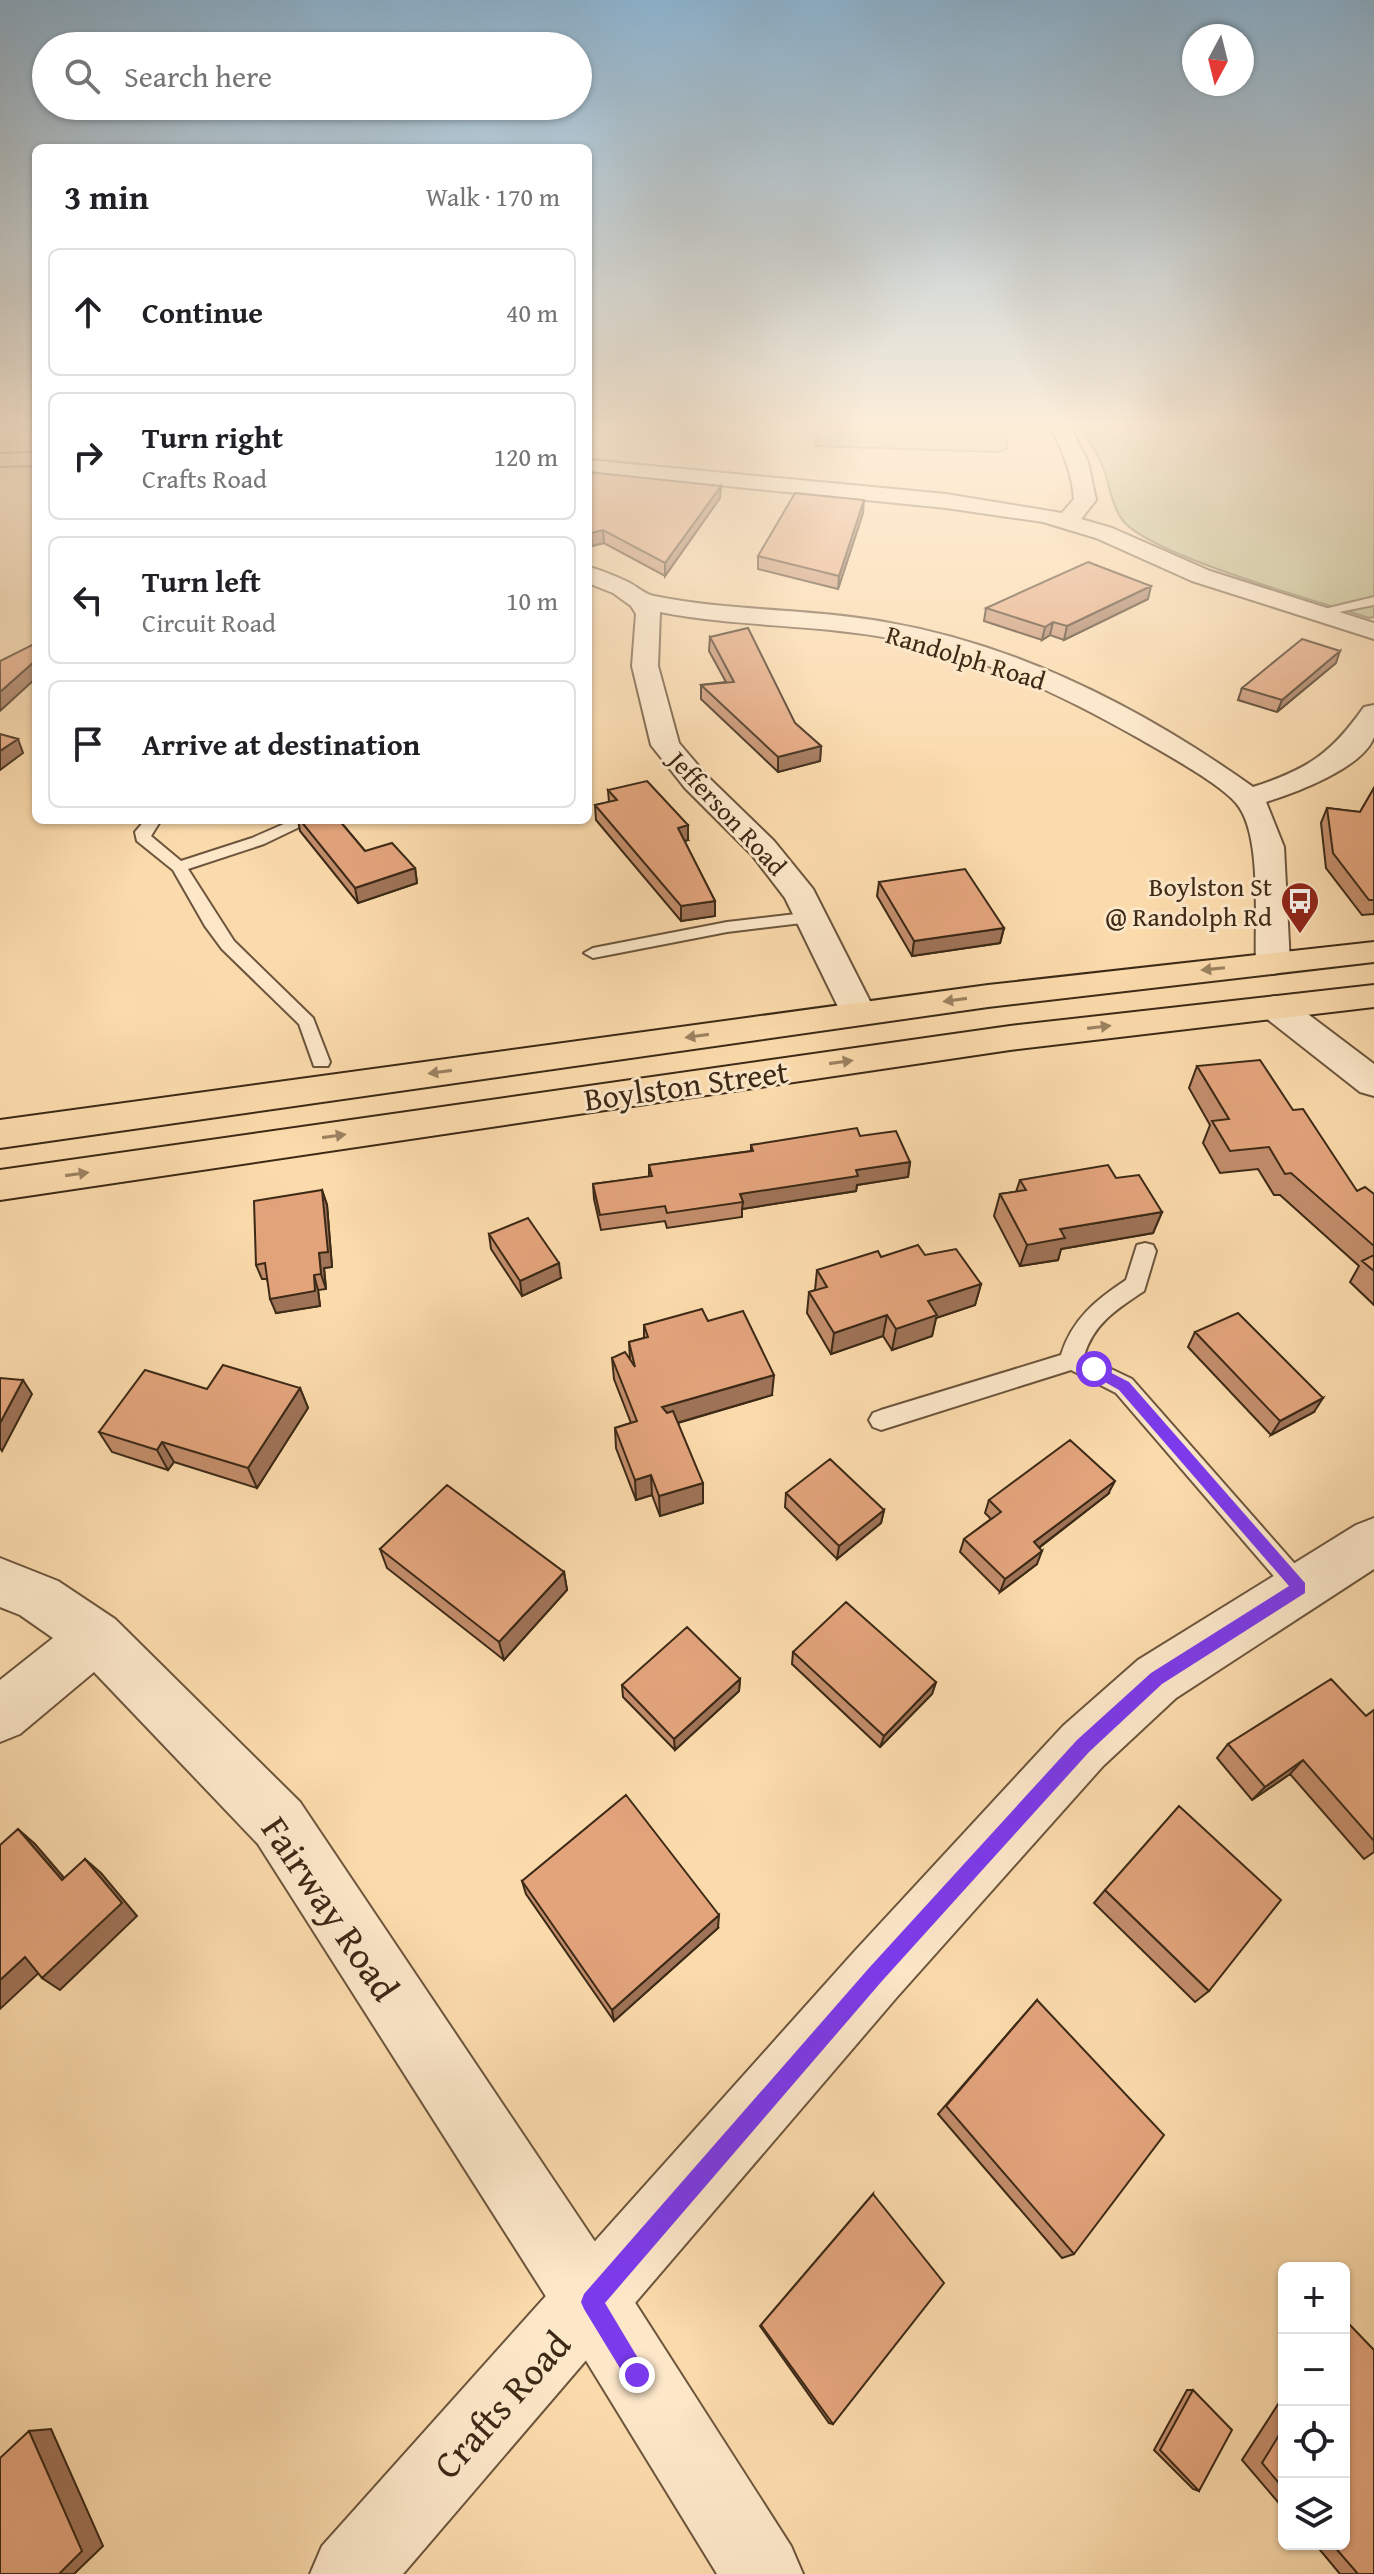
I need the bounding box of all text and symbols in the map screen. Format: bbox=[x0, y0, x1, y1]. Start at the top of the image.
north arrow bbox=[1182, 24, 1254, 96]
search box bbox=[32, 32, 592, 120]
icon: search bbox=[60, 54, 104, 98]
text: Search here bbox=[124, 54, 272, 98]
text: 3 min bbox=[64, 172, 149, 221]
text: Walk · 170 m bbox=[426, 177, 560, 216]
icon: ahead bbox=[66, 290, 110, 334]
text: Continue bbox=[142, 290, 263, 334]
text: 40 m bbox=[506, 293, 558, 332]
text: Turn right bbox=[142, 415, 283, 459]
icon: right bbox=[66, 434, 110, 478]
text: 120 m bbox=[493, 437, 558, 476]
text: Crafts Road bbox=[142, 459, 267, 498]
text: Turn left bbox=[142, 559, 261, 603]
icon: left bbox=[66, 578, 110, 622]
text: 10 m bbox=[506, 581, 558, 620]
text: Circuit Road bbox=[142, 603, 276, 642]
street label: Randolph Road bbox=[881, 614, 1051, 700]
icon: arrive bbox=[66, 722, 110, 766]
text: Arrive at destination bbox=[142, 722, 420, 766]
street label: Jefferson Road bbox=[658, 740, 796, 884]
place label: Boylston St @ Randolph Rd bbox=[1105, 867, 1272, 936]
bus stop icon: Boylston St @ Randolph Rd bbox=[1279, 880, 1321, 935]
one-way arrow bbox=[1200, 963, 1225, 976]
one-way arrow bbox=[942, 994, 967, 1007]
one-way arrow bbox=[1086, 1020, 1111, 1033]
one-way arrow bbox=[684, 1030, 709, 1043]
street label: Boylston Street bbox=[581, 1047, 791, 1123]
one-way arrow bbox=[829, 1055, 854, 1068]
one-way arrow bbox=[427, 1066, 452, 1079]
one-way arrow bbox=[322, 1129, 347, 1142]
one-way arrow bbox=[65, 1167, 90, 1180]
route start bbox=[1076, 1351, 1112, 1387]
street label: Fairway Road bbox=[248, 1804, 414, 2012]
map controls bbox=[1278, 2262, 1350, 2550]
button: + bbox=[1278, 2262, 1350, 2334]
street label: Crafts Road bbox=[419, 2317, 583, 2491]
button: − bbox=[1278, 2334, 1350, 2406]
route end bbox=[619, 2357, 655, 2393]
button: locate bbox=[1278, 2406, 1350, 2478]
button: layers bbox=[1278, 2478, 1350, 2550]

